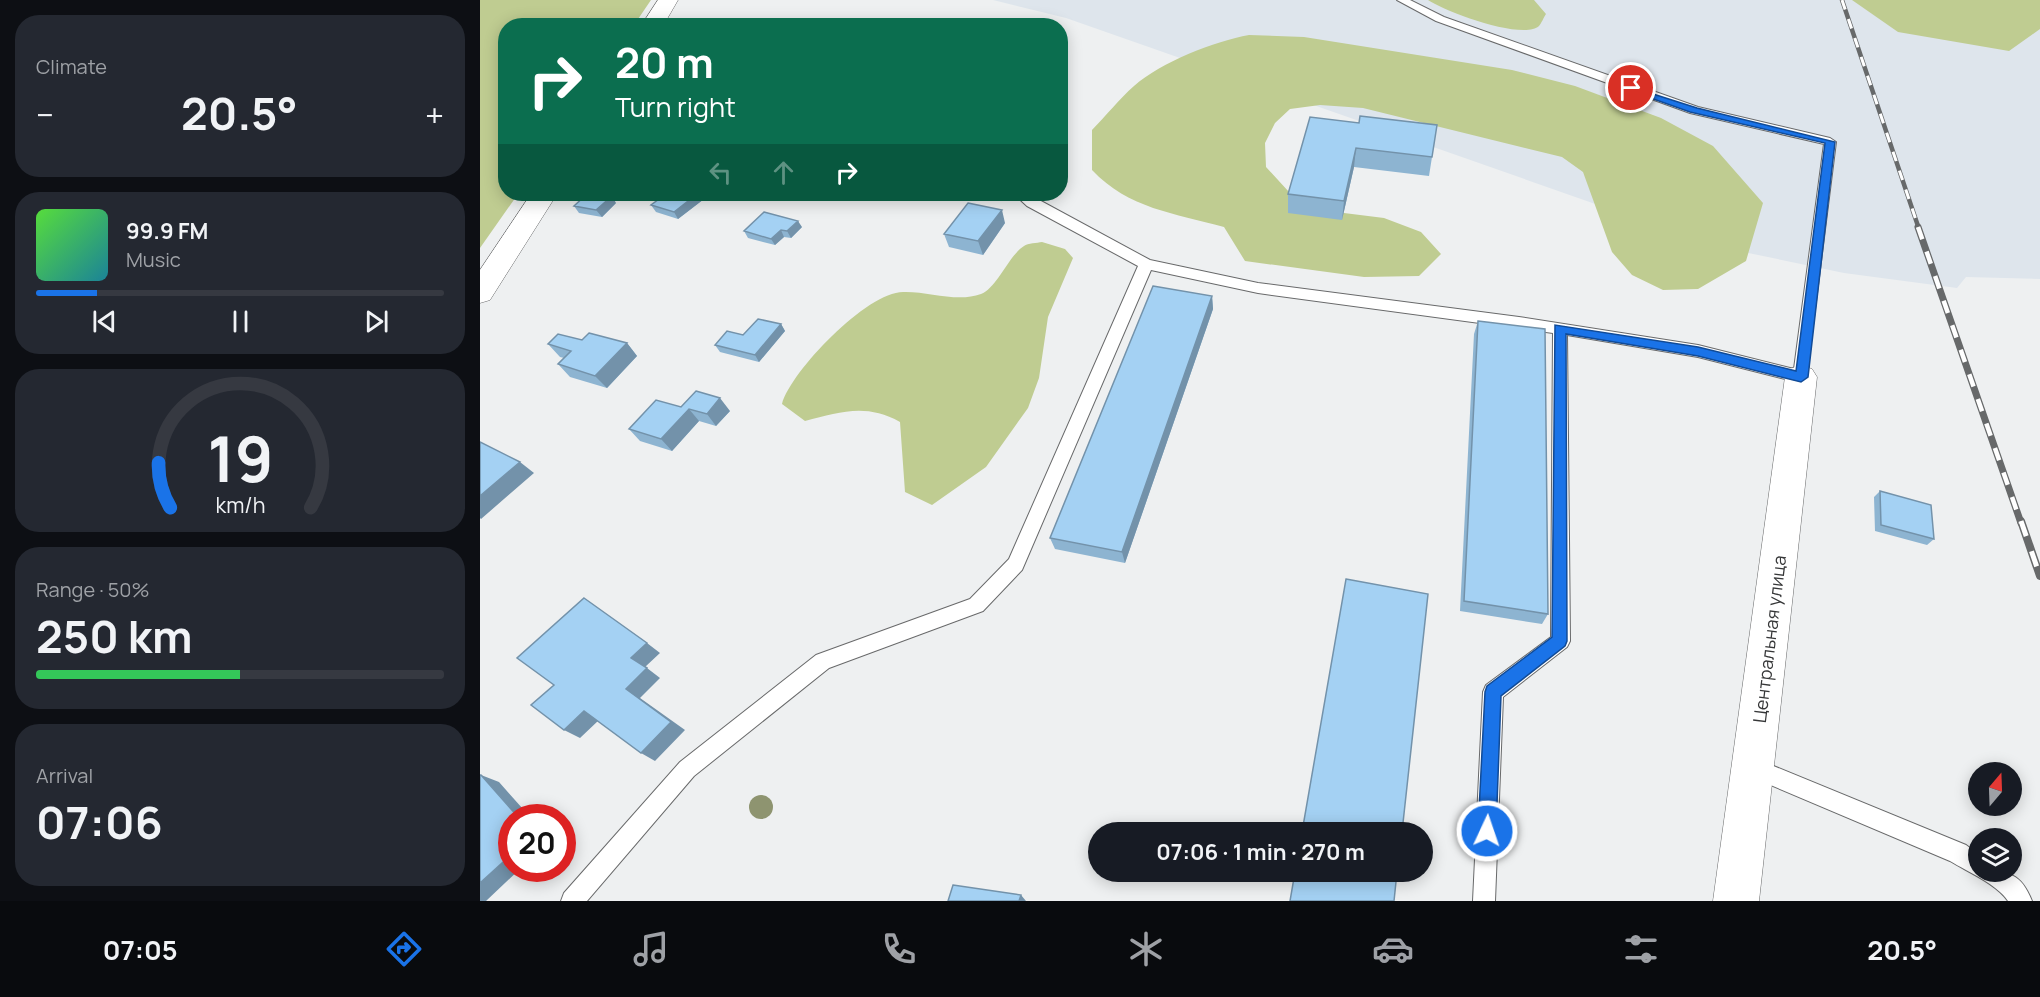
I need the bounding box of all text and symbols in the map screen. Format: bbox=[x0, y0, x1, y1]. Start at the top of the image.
text: 20 m bbox=[615, 33, 714, 91]
icon: right bbox=[516, 42, 594, 120]
text: Climate bbox=[36, 53, 107, 80]
pin bbox=[1605, 62, 1656, 113]
icon: arrive bbox=[1614, 71, 1647, 104]
text: 20.5° bbox=[181, 82, 298, 144]
text: Turn right bbox=[615, 88, 736, 125]
text: − bbox=[36, 92, 54, 137]
text: + bbox=[425, 92, 444, 137]
icon: left bbox=[704, 156, 737, 189]
icon: ahead bbox=[767, 156, 800, 189]
icon: right bbox=[830, 156, 863, 189]
text: 99.9 FM bbox=[126, 216, 208, 246]
text: Music bbox=[126, 246, 181, 273]
icon: previous bbox=[88, 305, 121, 338]
icon: pause bbox=[224, 305, 257, 338]
icon: next bbox=[360, 305, 393, 338]
text: 19 bbox=[207, 415, 273, 501]
text: km/h bbox=[215, 490, 265, 519]
street label: Центральная улица bbox=[1747, 554, 1791, 724]
text: Range · 50% bbox=[36, 576, 149, 603]
text: 250 km bbox=[36, 605, 192, 667]
text: Arrival bbox=[36, 762, 93, 789]
north arrow bbox=[1968, 762, 2022, 816]
map controls bbox=[1968, 762, 2022, 882]
text: 07:06 bbox=[36, 791, 163, 853]
position arrow bbox=[1455, 799, 1519, 863]
speed limit sign: 20 bbox=[498, 804, 576, 882]
button: layers bbox=[1968, 828, 2022, 882]
text: 07:06 · 1 min · 270 m bbox=[1156, 837, 1365, 867]
icon: directions bbox=[383, 928, 425, 970]
icon: music bbox=[630, 928, 672, 970]
icon: phone bbox=[878, 928, 920, 970]
icon: climate bbox=[1125, 928, 1167, 970]
icon: car bbox=[1372, 928, 1414, 970]
icon: filters bbox=[1620, 928, 1662, 970]
text: 07:05 bbox=[103, 931, 178, 968]
text: 20.5° bbox=[1867, 931, 1937, 968]

